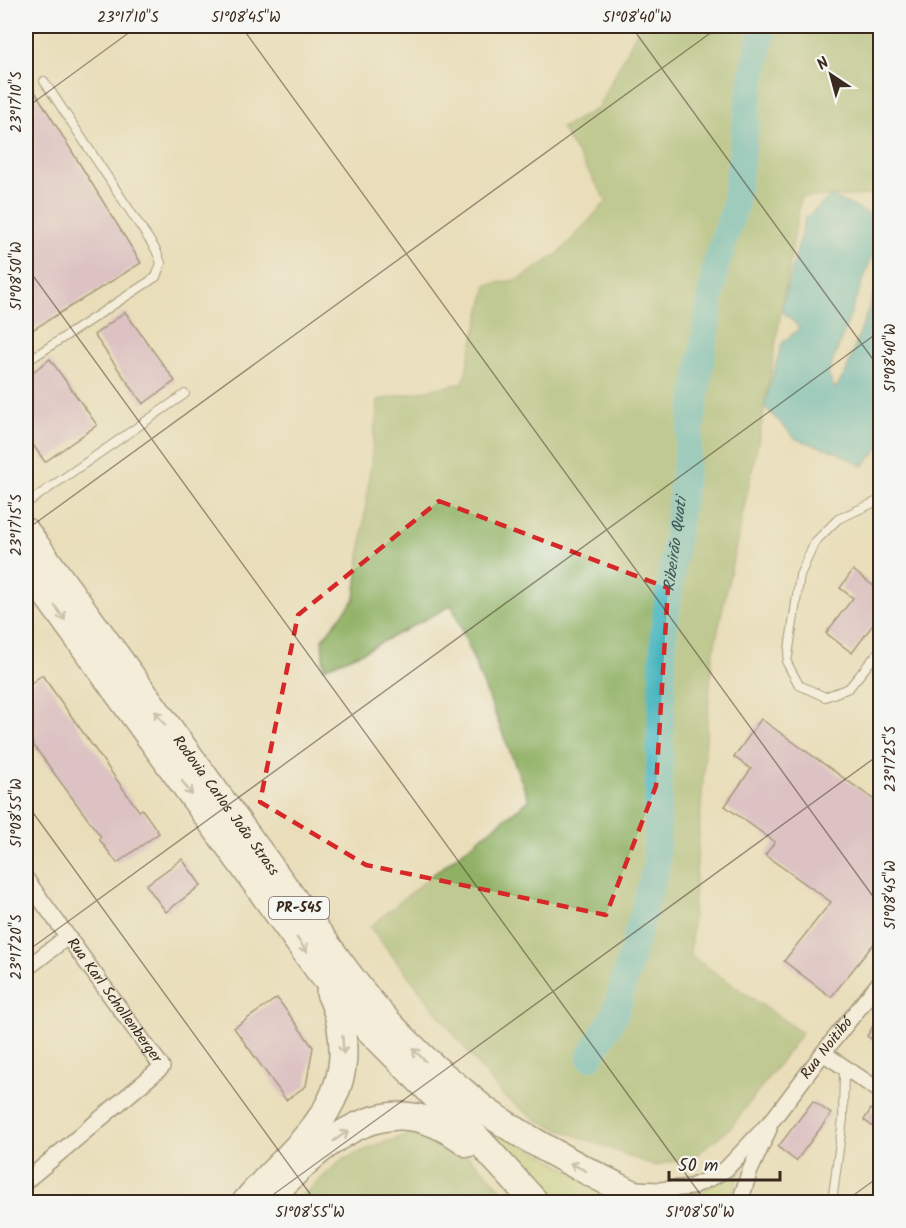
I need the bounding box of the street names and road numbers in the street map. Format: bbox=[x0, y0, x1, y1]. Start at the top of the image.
street label: Rodovia Carlos João Strass bbox=[166, 731, 285, 882]
road number: PR-545 bbox=[269, 897, 329, 919]
street label: Rua Karl Schollenberger bbox=[60, 933, 168, 1069]
street label: Rua Noitibó bbox=[795, 1011, 860, 1085]

